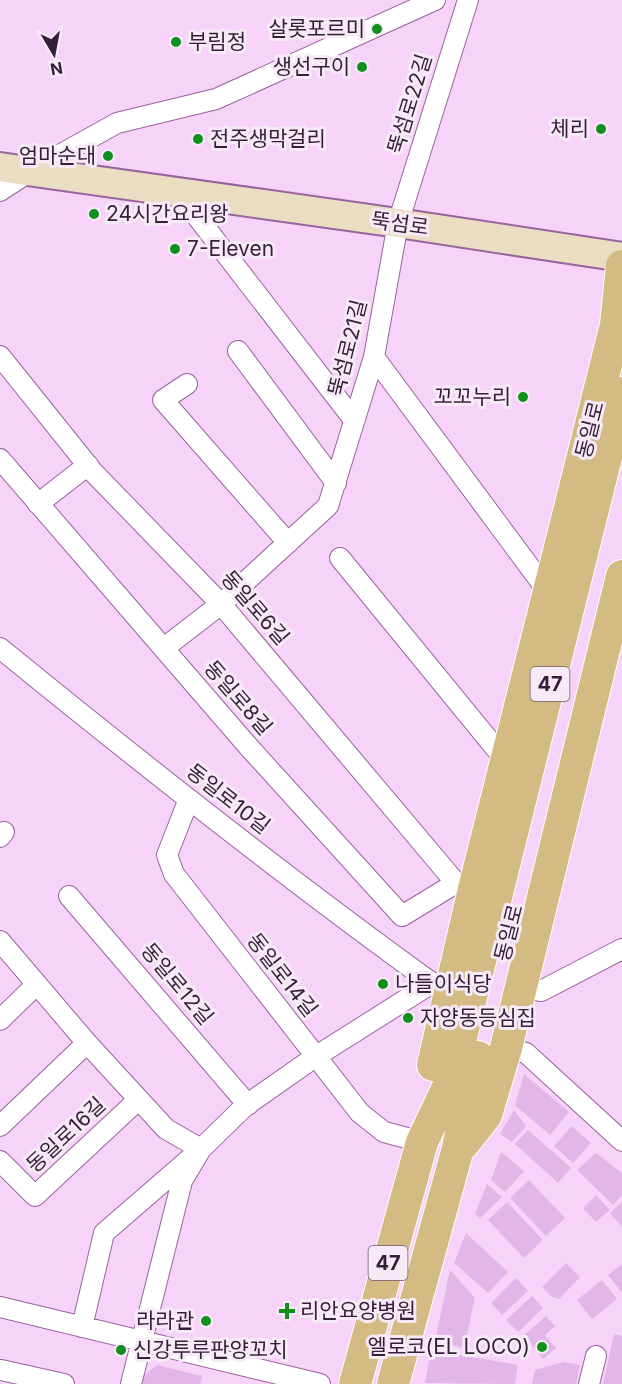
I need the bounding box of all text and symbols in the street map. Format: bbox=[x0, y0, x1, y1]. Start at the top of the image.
place label: 살롯포르미 bbox=[268, 16, 365, 41]
marker: 살롯포르미 bbox=[370, 22, 384, 36]
north arrow bbox=[24, 24, 84, 84]
place label: 부림정 bbox=[188, 29, 246, 54]
marker: 부림정 bbox=[169, 35, 183, 49]
street label: 뚝섬로22길 bbox=[383, 51, 437, 157]
place label: 생선구이 bbox=[273, 54, 350, 79]
text: N bbox=[49, 58, 64, 80]
marker: 생선구이 bbox=[355, 60, 369, 74]
place label: 체리 bbox=[550, 116, 589, 141]
marker: 체리 bbox=[594, 122, 608, 136]
place label: 전주생막걸리 bbox=[210, 126, 326, 151]
marker: 전주생막걸리 bbox=[191, 132, 205, 146]
place label: 엄마순대 bbox=[19, 143, 96, 168]
marker: 엄마순대 bbox=[101, 149, 115, 163]
place label: 24시간요리왕 bbox=[106, 201, 229, 226]
marker: 24시간요리왕 bbox=[87, 207, 101, 221]
street label: 뚝섬로 bbox=[370, 207, 431, 240]
place label: 7-Eleven bbox=[187, 236, 274, 261]
marker: 7-Eleven bbox=[168, 242, 182, 256]
street label: 뚝섬로21길 bbox=[323, 297, 372, 399]
place label: 꼬꼬누리 bbox=[434, 384, 511, 409]
marker: 꼬꼬누리 bbox=[516, 390, 530, 404]
street label: 동일로 bbox=[570, 399, 609, 461]
street label: 동일로6길 bbox=[216, 565, 294, 650]
street label: 동일로8길 bbox=[199, 655, 277, 740]
road number: 47 bbox=[530, 667, 570, 701]
street label: 동일로10길 bbox=[182, 758, 275, 839]
street label: 동일로 bbox=[489, 902, 528, 964]
street label: 동일로14길 bbox=[242, 928, 323, 1022]
street label: 동일로12길 bbox=[136, 938, 219, 1029]
place label: 나들이식당 bbox=[395, 971, 492, 996]
marker: 나들이식당 bbox=[376, 977, 390, 991]
place label: 자양동등심집 bbox=[420, 1005, 536, 1030]
marker: 자양동등심집 bbox=[401, 1011, 415, 1025]
street label: 동일로16길 bbox=[21, 1092, 110, 1177]
road number: 47 bbox=[368, 1246, 408, 1280]
place label: 리안요양병원 bbox=[300, 1298, 416, 1323]
marker: 리안요양병원 bbox=[278, 1302, 296, 1320]
place label: 라라관 bbox=[136, 1308, 194, 1333]
marker: 라라관 bbox=[199, 1314, 213, 1328]
place label: 엘로코(EL LOCO) bbox=[368, 1334, 530, 1359]
place label: 신강투루판양꼬치 bbox=[133, 1337, 288, 1362]
marker: 엘로코(EL LOCO) bbox=[535, 1340, 549, 1354]
marker: 신강투루판양꼬치 bbox=[114, 1343, 128, 1357]

